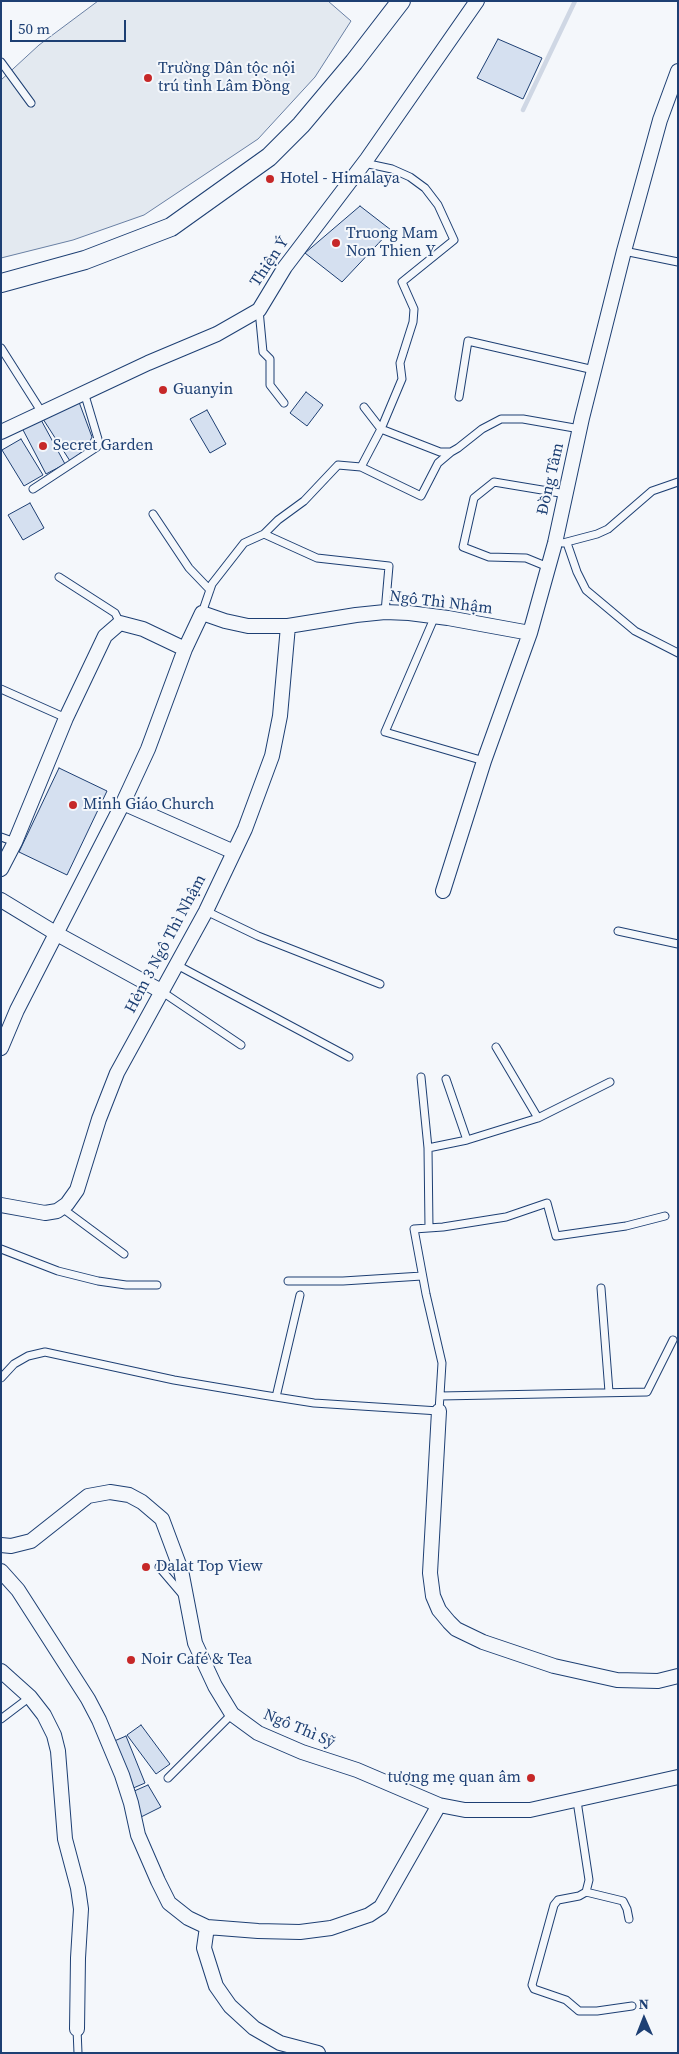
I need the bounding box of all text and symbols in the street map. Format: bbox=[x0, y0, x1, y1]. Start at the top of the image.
scale bar bbox=[12, 10, 129, 42]
text: 50 m bbox=[18, 18, 50, 39]
place label: Trường Dân tộc nội trú tỉnh Lâm Đồng bbox=[158, 59, 295, 97]
marker: Trường Dân tộc nội trú tỉnh Lâm Đồng bbox=[142, 72, 154, 84]
place label: Hotel - Himalaya bbox=[280, 169, 400, 189]
marker: Hotel - Himalaya bbox=[264, 173, 276, 185]
place label: Truong Mam Non Thien Y bbox=[346, 224, 438, 262]
street label: Thiện Ý bbox=[246, 234, 294, 290]
marker: Truong Mam Non Thien Y bbox=[330, 237, 342, 249]
place label: Guanyin bbox=[173, 380, 233, 400]
marker: Guanyin bbox=[157, 384, 169, 396]
place label: Secret Garden bbox=[53, 436, 153, 456]
marker: Secret Garden bbox=[37, 440, 49, 452]
street label: Đồng Tâm bbox=[533, 441, 569, 517]
street label: Ngô Thì Nhậm bbox=[388, 587, 494, 619]
place label: Minh Giáo Church bbox=[83, 795, 214, 815]
marker: Minh Giáo Church bbox=[67, 799, 79, 811]
street label: Hẻm 3 Ngô Thì Nhậm bbox=[121, 871, 211, 1017]
place label: Dalat Top View bbox=[156, 1557, 263, 1577]
marker: Dalat Top View bbox=[140, 1561, 152, 1573]
place label: Noir Café & Tea bbox=[141, 1650, 252, 1670]
marker: Noir Café & Tea bbox=[125, 1654, 137, 1666]
street label: Ngô Thì Sỹ bbox=[260, 1705, 338, 1753]
place label: tượng mẹ quan âm bbox=[387, 1768, 521, 1788]
marker: tượng mẹ quan âm bbox=[525, 1772, 537, 1784]
north arrow bbox=[619, 1994, 669, 2044]
text: N bbox=[638, 1994, 649, 2014]

